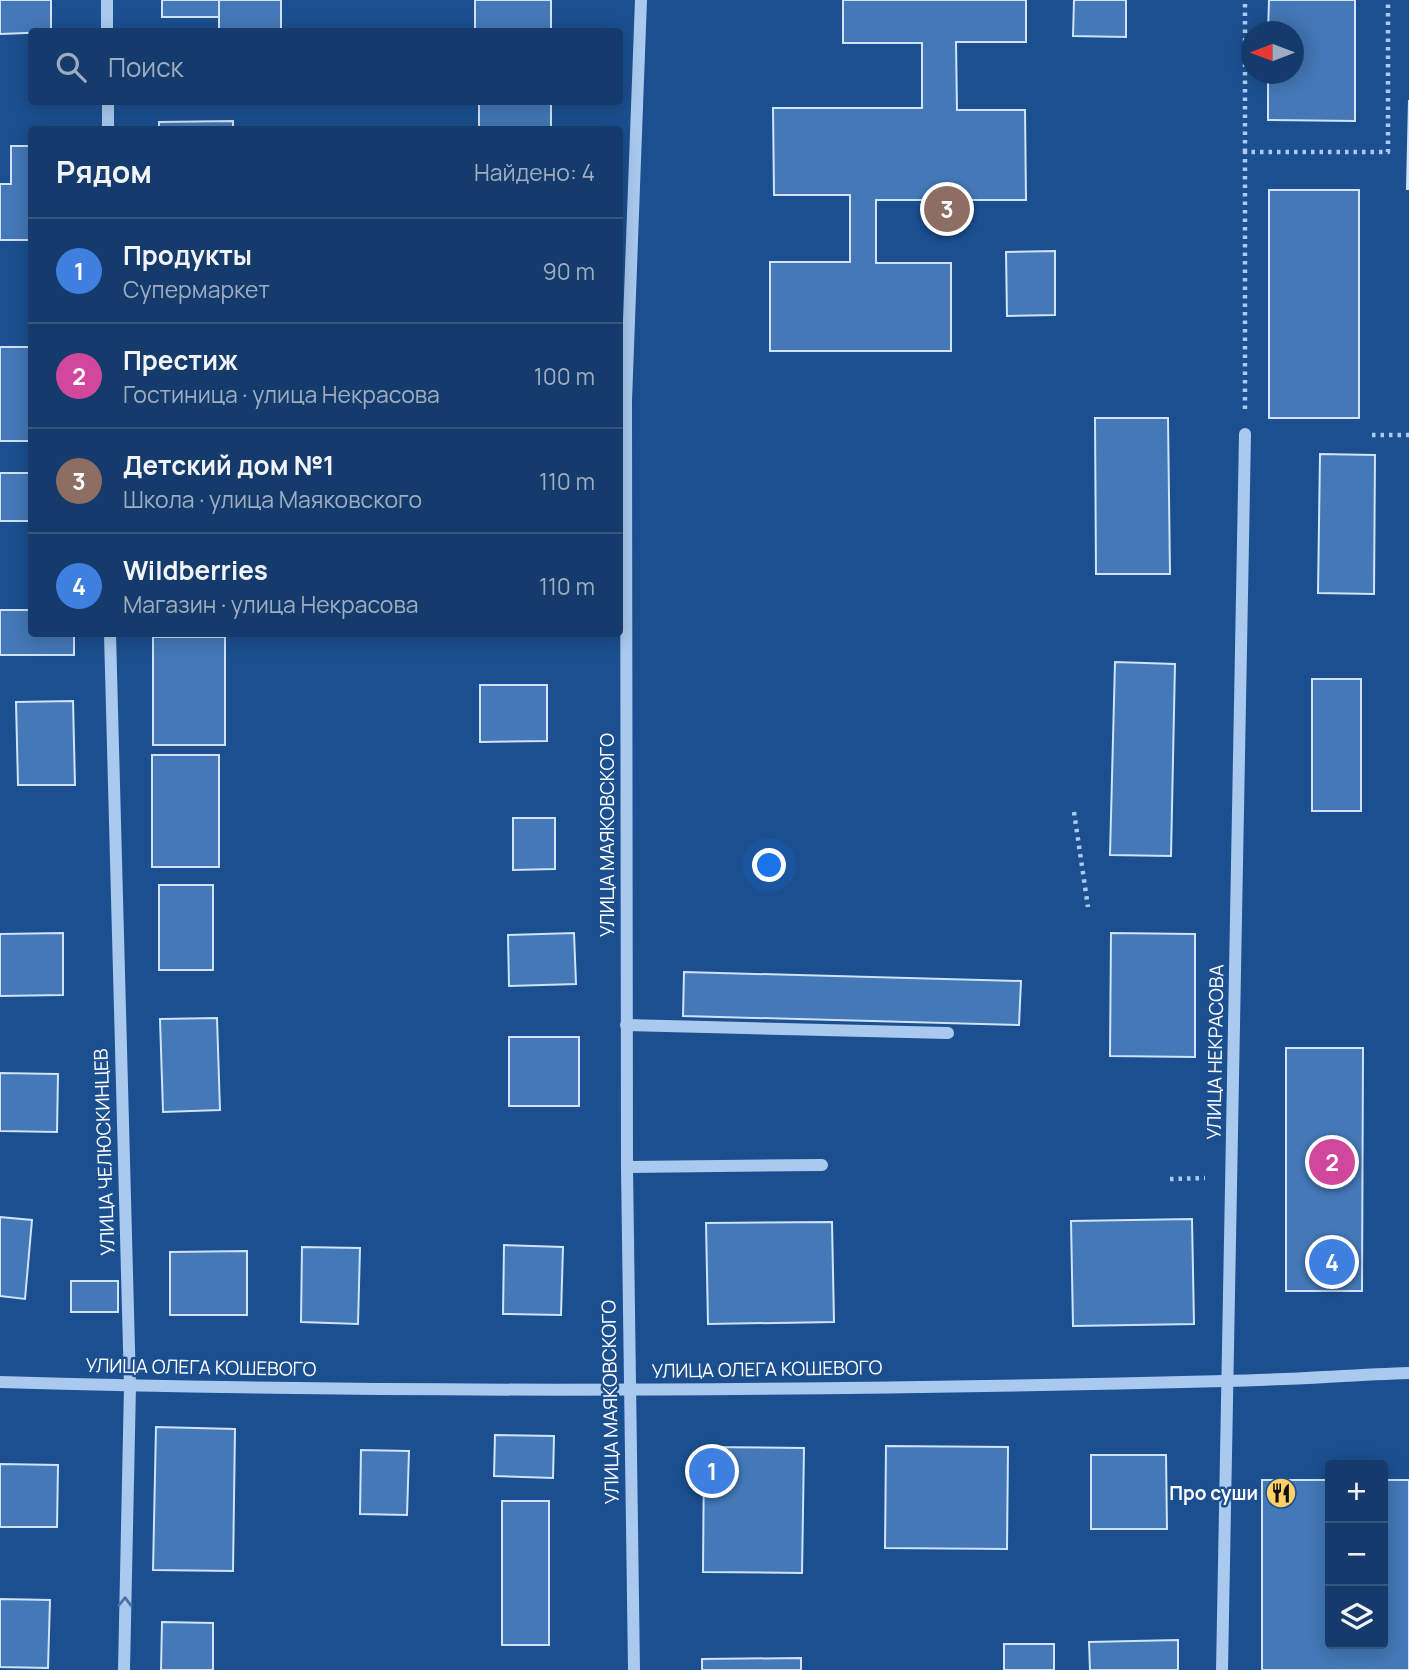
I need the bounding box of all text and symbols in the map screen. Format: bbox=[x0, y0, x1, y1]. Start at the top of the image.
north arrow bbox=[1241, 21, 1304, 84]
search box bbox=[28, 28, 623, 105]
icon: search bbox=[52, 48, 90, 86]
text: Поиск bbox=[108, 49, 183, 85]
text: Рядом bbox=[56, 151, 152, 192]
text: Найдено: 4 bbox=[474, 156, 595, 188]
pin: 3 bbox=[924, 183, 970, 235]
text: Продукты bbox=[123, 237, 252, 273]
text: 1 bbox=[74, 255, 84, 287]
text: 90 m bbox=[543, 255, 595, 287]
text: Супермаркет bbox=[123, 273, 270, 305]
text: Престиж bbox=[123, 342, 238, 378]
text: 2 bbox=[72, 360, 86, 392]
text: 100 m bbox=[534, 360, 595, 392]
text: Гостиница · улица Некрасова bbox=[123, 378, 440, 410]
text: Детский дом №1 bbox=[123, 447, 334, 483]
text: 3 bbox=[72, 465, 86, 497]
text: 110 m bbox=[539, 465, 595, 497]
text: Школа · улица Маяковского bbox=[123, 483, 422, 515]
text: Wildberries bbox=[123, 552, 268, 588]
text: 4 bbox=[72, 570, 86, 602]
text: 110 m bbox=[539, 570, 595, 602]
text: Магазин · улица Некрасова bbox=[123, 588, 419, 620]
street label: УЛИЦА МАЯКОВСКОГО bbox=[594, 733, 620, 937]
your location bbox=[752, 848, 786, 882]
street label: УЛИЦА НЕКРАСОВА bbox=[1200, 964, 1230, 1140]
street label: УЛИЦА ЧЕЛЮСКИНЦЕВ bbox=[87, 1048, 121, 1256]
pin: 2 bbox=[1309, 1136, 1355, 1188]
pin: 4 bbox=[1309, 1236, 1355, 1288]
street label: УЛИЦА МАЯКОВСКОГО bbox=[595, 1299, 625, 1504]
street label: УЛИЦА ОЛЕГА КОШЕВОГО bbox=[85, 1352, 317, 1382]
street label: УЛИЦА ОЛЕГА КОШЕВОГО bbox=[651, 1354, 883, 1384]
pin: 1 bbox=[689, 1445, 735, 1497]
map controls bbox=[1325, 1460, 1388, 1649]
button: + bbox=[1325, 1460, 1388, 1523]
restaurant icon: Про суши bbox=[1264, 1476, 1298, 1510]
place label: Про суши bbox=[1169, 1480, 1258, 1506]
button: − bbox=[1325, 1523, 1388, 1586]
button: layers bbox=[1325, 1586, 1388, 1649]
one-way arrow bbox=[118, 1596, 133, 1607]

